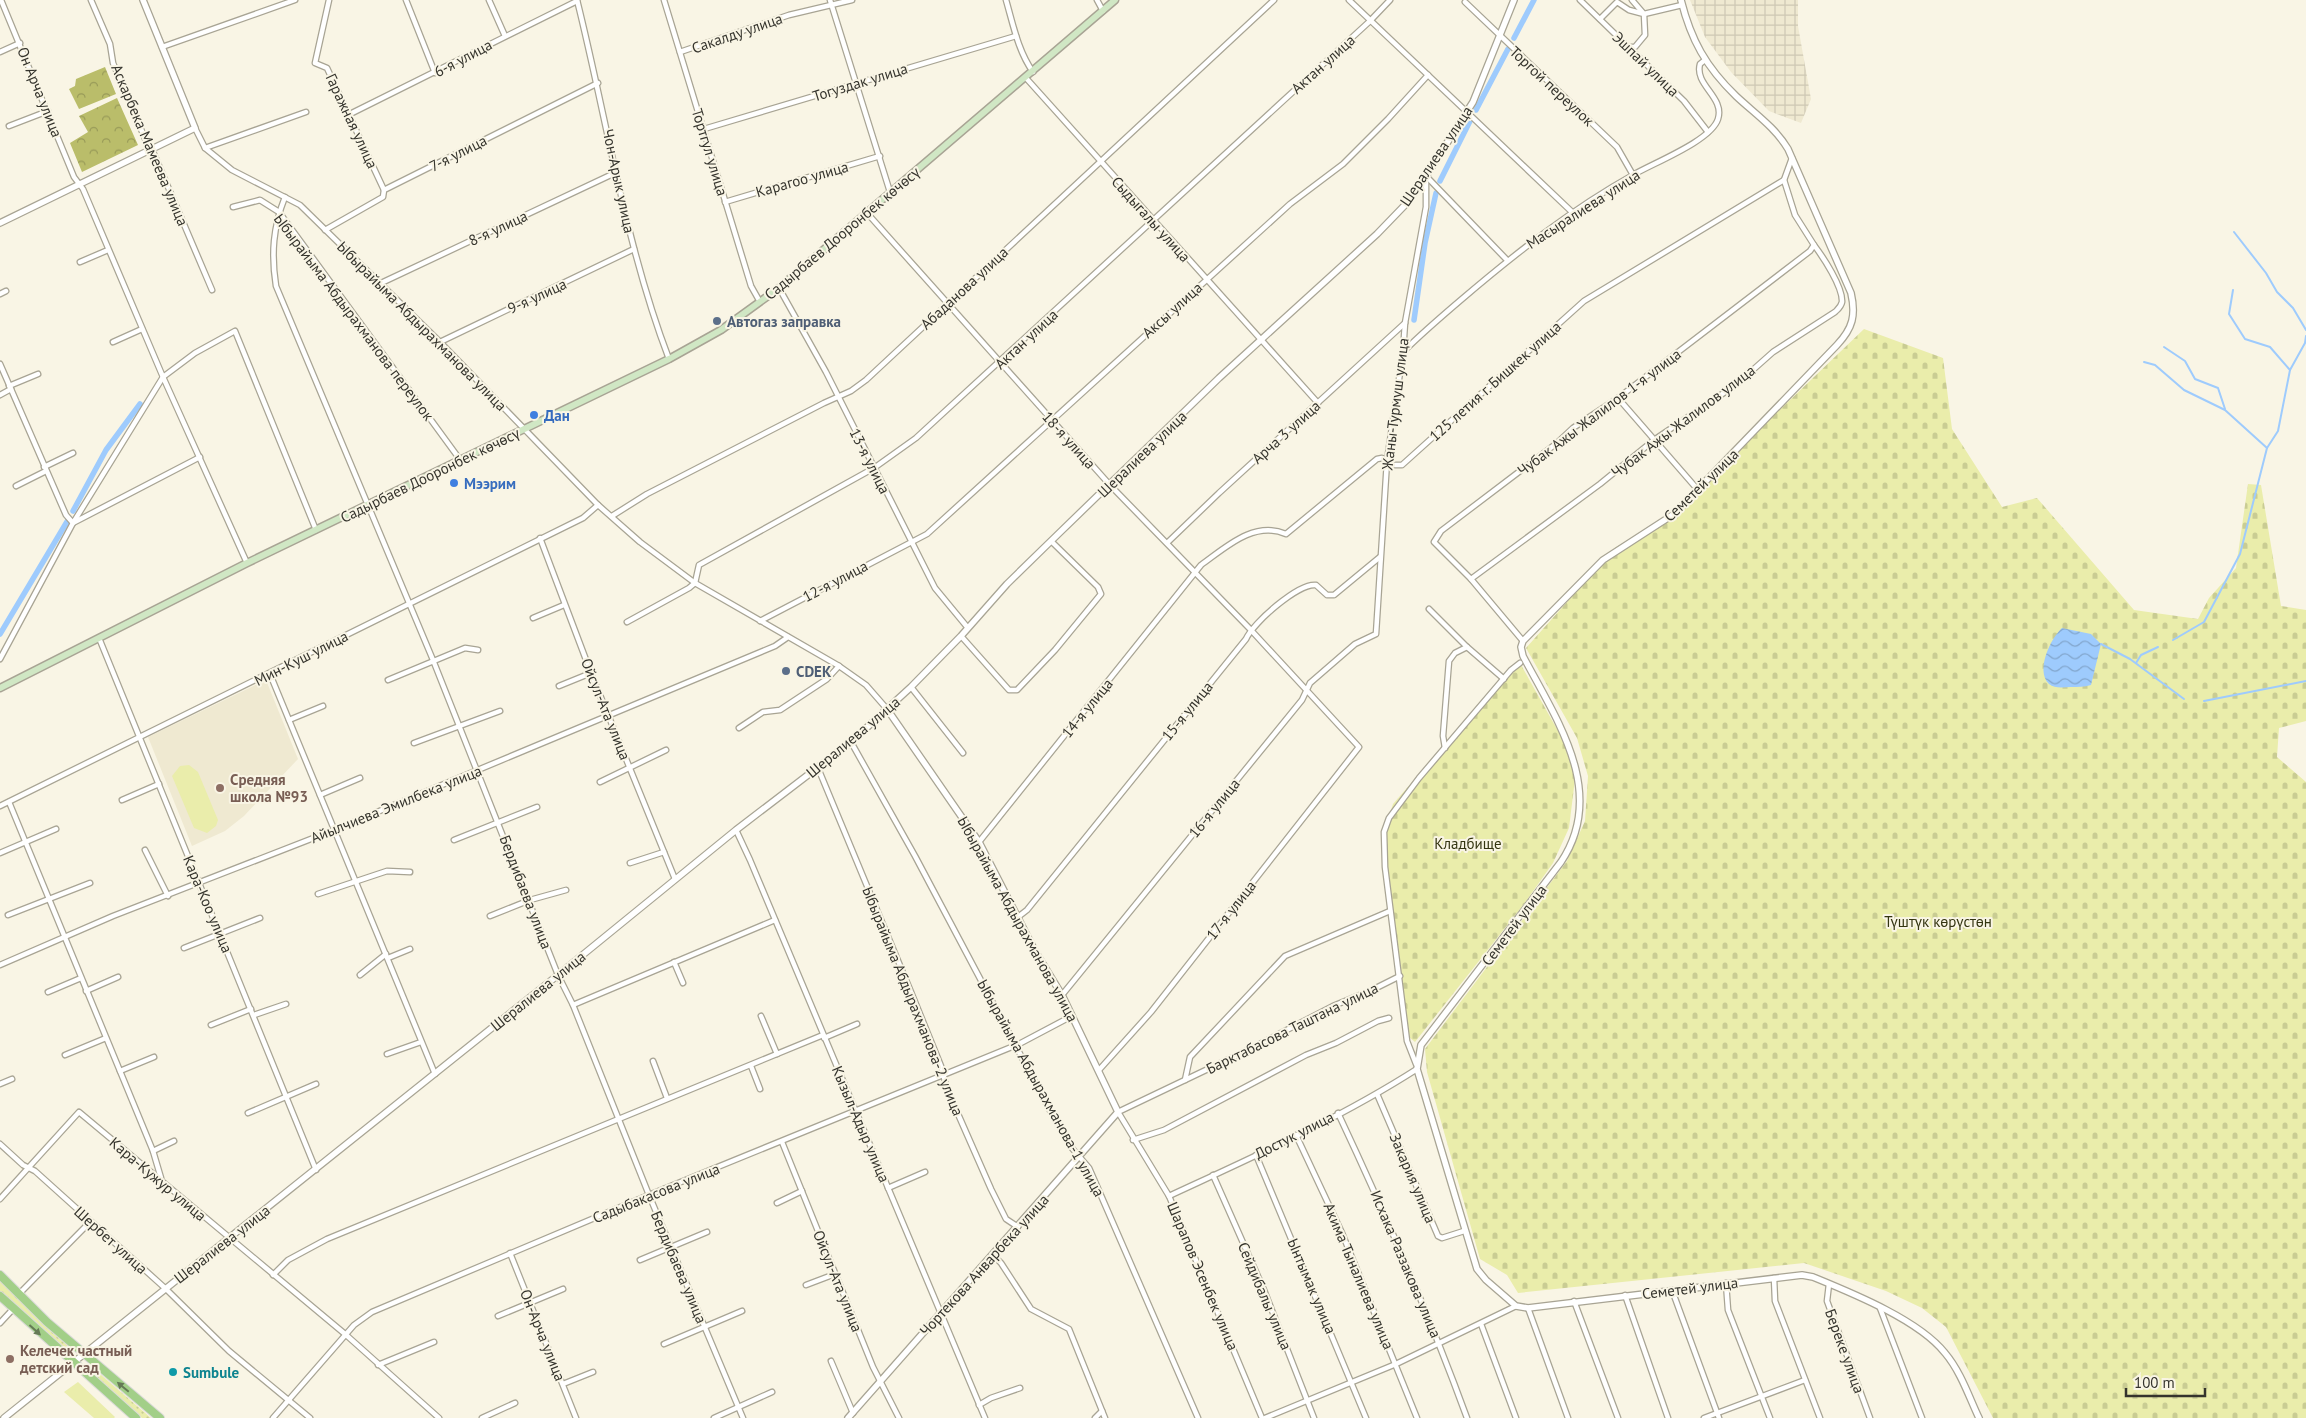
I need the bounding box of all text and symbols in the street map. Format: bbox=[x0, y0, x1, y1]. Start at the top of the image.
street label: Сакалду улица bbox=[689, 9, 785, 57]
street label: Эшпай улица bbox=[1609, 27, 1683, 101]
street label: Актан улица bbox=[1287, 30, 1359, 98]
street label: 6-я улица bbox=[431, 35, 495, 81]
street label: Торгой переулок bbox=[1506, 42, 1599, 131]
street label: Он Арча улица bbox=[13, 44, 67, 140]
street label: Тогуздак улица bbox=[810, 59, 910, 105]
street label: Аскарбека Мамеева улица bbox=[107, 61, 193, 229]
street label: Гаражная улица bbox=[322, 70, 382, 172]
street label: Шералиева улица bbox=[1395, 102, 1477, 210]
street label: Тортгул улица bbox=[688, 106, 732, 198]
street label: Чон-Арык улица bbox=[599, 127, 639, 235]
street label: 7-я улица bbox=[426, 130, 490, 176]
street label: Карагоо улица bbox=[753, 157, 851, 201]
street label: Садырбаев Дооронбек көчөсү bbox=[760, 162, 924, 304]
street label: Масыралиева улица bbox=[1522, 165, 1644, 253]
street label: Сыдыгалы улица bbox=[1107, 172, 1195, 266]
street label: 8-я улица bbox=[465, 206, 531, 250]
street label: Ыбырайыма Абдырахманова переулок bbox=[270, 210, 439, 425]
street label: Ыбырайыма Абдырахманова улица bbox=[333, 237, 511, 415]
street label: Абаданова улица bbox=[916, 242, 1012, 334]
street label: 9-я улица bbox=[504, 274, 570, 318]
street label: Аксы улица bbox=[1138, 278, 1206, 342]
street label: Актан улица bbox=[990, 305, 1062, 373]
place label: Автогаз заправка bbox=[727, 312, 841, 331]
marker: Автогаз заправка bbox=[711, 315, 723, 327]
street label: 125 летия г. Бишкек улица bbox=[1425, 317, 1565, 445]
street label: Жаны-Турмуш улица bbox=[1377, 337, 1413, 472]
street label: Чубак Ажы Жалилов 1-я улица bbox=[1513, 344, 1685, 480]
street label: Чубак Ажы Жалилов улица bbox=[1607, 361, 1759, 481]
street label: Арча 3 улица bbox=[1248, 396, 1324, 468]
place label: Дан bbox=[544, 406, 570, 425]
street label: 18-я улица bbox=[1038, 407, 1100, 473]
street label: Шералиева улица bbox=[1093, 407, 1191, 501]
marker: Дан bbox=[528, 409, 540, 421]
street label: Садырбаев Дооронбек көчөсү bbox=[337, 423, 524, 527]
street label: 13-я улица bbox=[845, 425, 895, 497]
street label: Семетей улица bbox=[1660, 445, 1742, 525]
place label: Мээрим bbox=[464, 474, 516, 493]
marker: Мээрим bbox=[448, 477, 460, 489]
street label: 12-я улица bbox=[799, 556, 871, 606]
street label: Мин-Куш улица bbox=[251, 626, 351, 690]
street label: Ойсул-Ата улица bbox=[577, 655, 635, 763]
place label: CDEK bbox=[796, 662, 832, 681]
marker: CDEK bbox=[780, 665, 792, 677]
street label: 14-я улица bbox=[1057, 674, 1117, 742]
street label: 15-я улица bbox=[1157, 677, 1217, 745]
street label: Шералиева улица bbox=[802, 692, 904, 782]
street label: Айылчиева Эмилбека улица bbox=[308, 761, 484, 847]
place label: Средняя школа №93 bbox=[230, 770, 308, 806]
street label: 16-я улица bbox=[1184, 774, 1244, 842]
marker: Средняя школа №93 bbox=[214, 782, 226, 794]
street label: Ыбырайыма Абдырахманова улица bbox=[953, 813, 1083, 1025]
street label: Бердибаева улица bbox=[496, 832, 556, 952]
park label: Кладбище bbox=[1434, 834, 1502, 853]
street label: Кара-Коо улица bbox=[179, 852, 237, 956]
street label: 17-я улица bbox=[1202, 877, 1260, 943]
street label: Семетей улица bbox=[1477, 881, 1551, 969]
street label: Ыбырайыма Абдырахманова-2 улица bbox=[858, 884, 968, 1118]
park label: Түштүк көрүстөн bbox=[1884, 912, 1992, 931]
street label: Шералиева улица bbox=[487, 947, 589, 1035]
street label: Ыбырайыма Абдырахманова-1 улица bbox=[973, 976, 1109, 1200]
street label: Барктабасова Таштана улица bbox=[1203, 978, 1381, 1078]
street label: Кызыл-Адыр улица bbox=[828, 1063, 894, 1185]
street label: Достук улица bbox=[1251, 1107, 1337, 1163]
street label: Закария улица bbox=[1386, 1130, 1440, 1226]
street label: Кара-Кужур улица bbox=[106, 1133, 210, 1225]
street label: Садыбакасова улица bbox=[590, 1159, 722, 1227]
street label: Исхака Раззакова улица bbox=[1366, 1187, 1446, 1341]
street label: Чортекова Анварбека улица bbox=[915, 1190, 1053, 1340]
street label: Шарапов Эсенбек улица bbox=[1163, 1199, 1243, 1353]
street label: Акима Тыналиева улица bbox=[1320, 1200, 1398, 1352]
street label: Шералиева улица bbox=[170, 1201, 274, 1287]
street label: Шербет улица bbox=[70, 1202, 152, 1278]
street label: Бердибаева улица bbox=[647, 1208, 711, 1326]
street label: Ойсул-Ата улица bbox=[809, 1227, 867, 1335]
street label: Ынтымак улица bbox=[1283, 1235, 1341, 1337]
street label: Сейдибалы улица bbox=[1234, 1239, 1296, 1353]
street label: Семетей улица bbox=[1641, 1273, 1739, 1303]
street label: Он-Арча улица bbox=[516, 1286, 570, 1384]
street label: Береке улица bbox=[1821, 1306, 1869, 1396]
one-way arrow bbox=[29, 1324, 41, 1336]
place label: Келечек частный детский сад bbox=[19, 1341, 132, 1377]
marker: Келечек частный детский сад bbox=[4, 1353, 16, 1365]
place label: Sumbule bbox=[183, 1363, 240, 1382]
marker: Sumbule bbox=[167, 1366, 179, 1378]
scale bar bbox=[2126, 1366, 2205, 1398]
text: 100 m bbox=[2134, 1373, 2175, 1392]
one-way arrow bbox=[116, 1381, 129, 1392]

